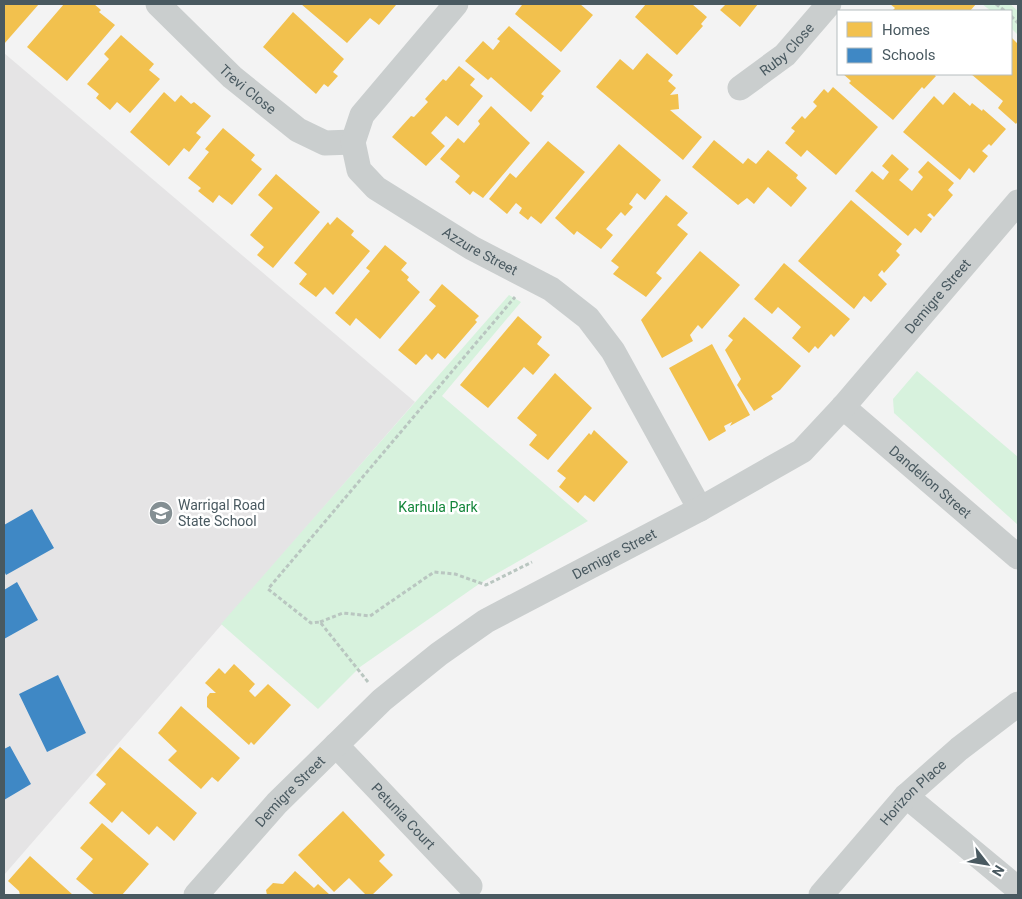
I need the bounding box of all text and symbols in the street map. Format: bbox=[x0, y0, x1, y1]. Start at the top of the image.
legend bbox=[837, 10, 1012, 75]
street label: Ruby Close bbox=[756, 20, 817, 79]
text: Homes bbox=[882, 21, 930, 39]
text: Schools bbox=[882, 46, 936, 64]
street label: Trevi Close bbox=[216, 61, 279, 117]
street label: Azzure Street bbox=[440, 224, 521, 278]
street label: Demigre Street bbox=[901, 255, 974, 337]
street label: Dandelion Street bbox=[886, 442, 975, 522]
place label: Warrigal Road State School bbox=[178, 497, 265, 529]
park label: Karhula Park bbox=[398, 499, 479, 515]
school or university icon: Warrigal Road State School bbox=[148, 500, 174, 526]
street label: Demigre Street bbox=[569, 525, 659, 583]
street label: Demigre Street bbox=[252, 752, 328, 830]
street label: Horizon Place bbox=[877, 756, 949, 828]
street label: Petunia Court bbox=[368, 780, 439, 853]
north arrow bbox=[962, 839, 1012, 889]
text: N bbox=[989, 862, 1008, 879]

